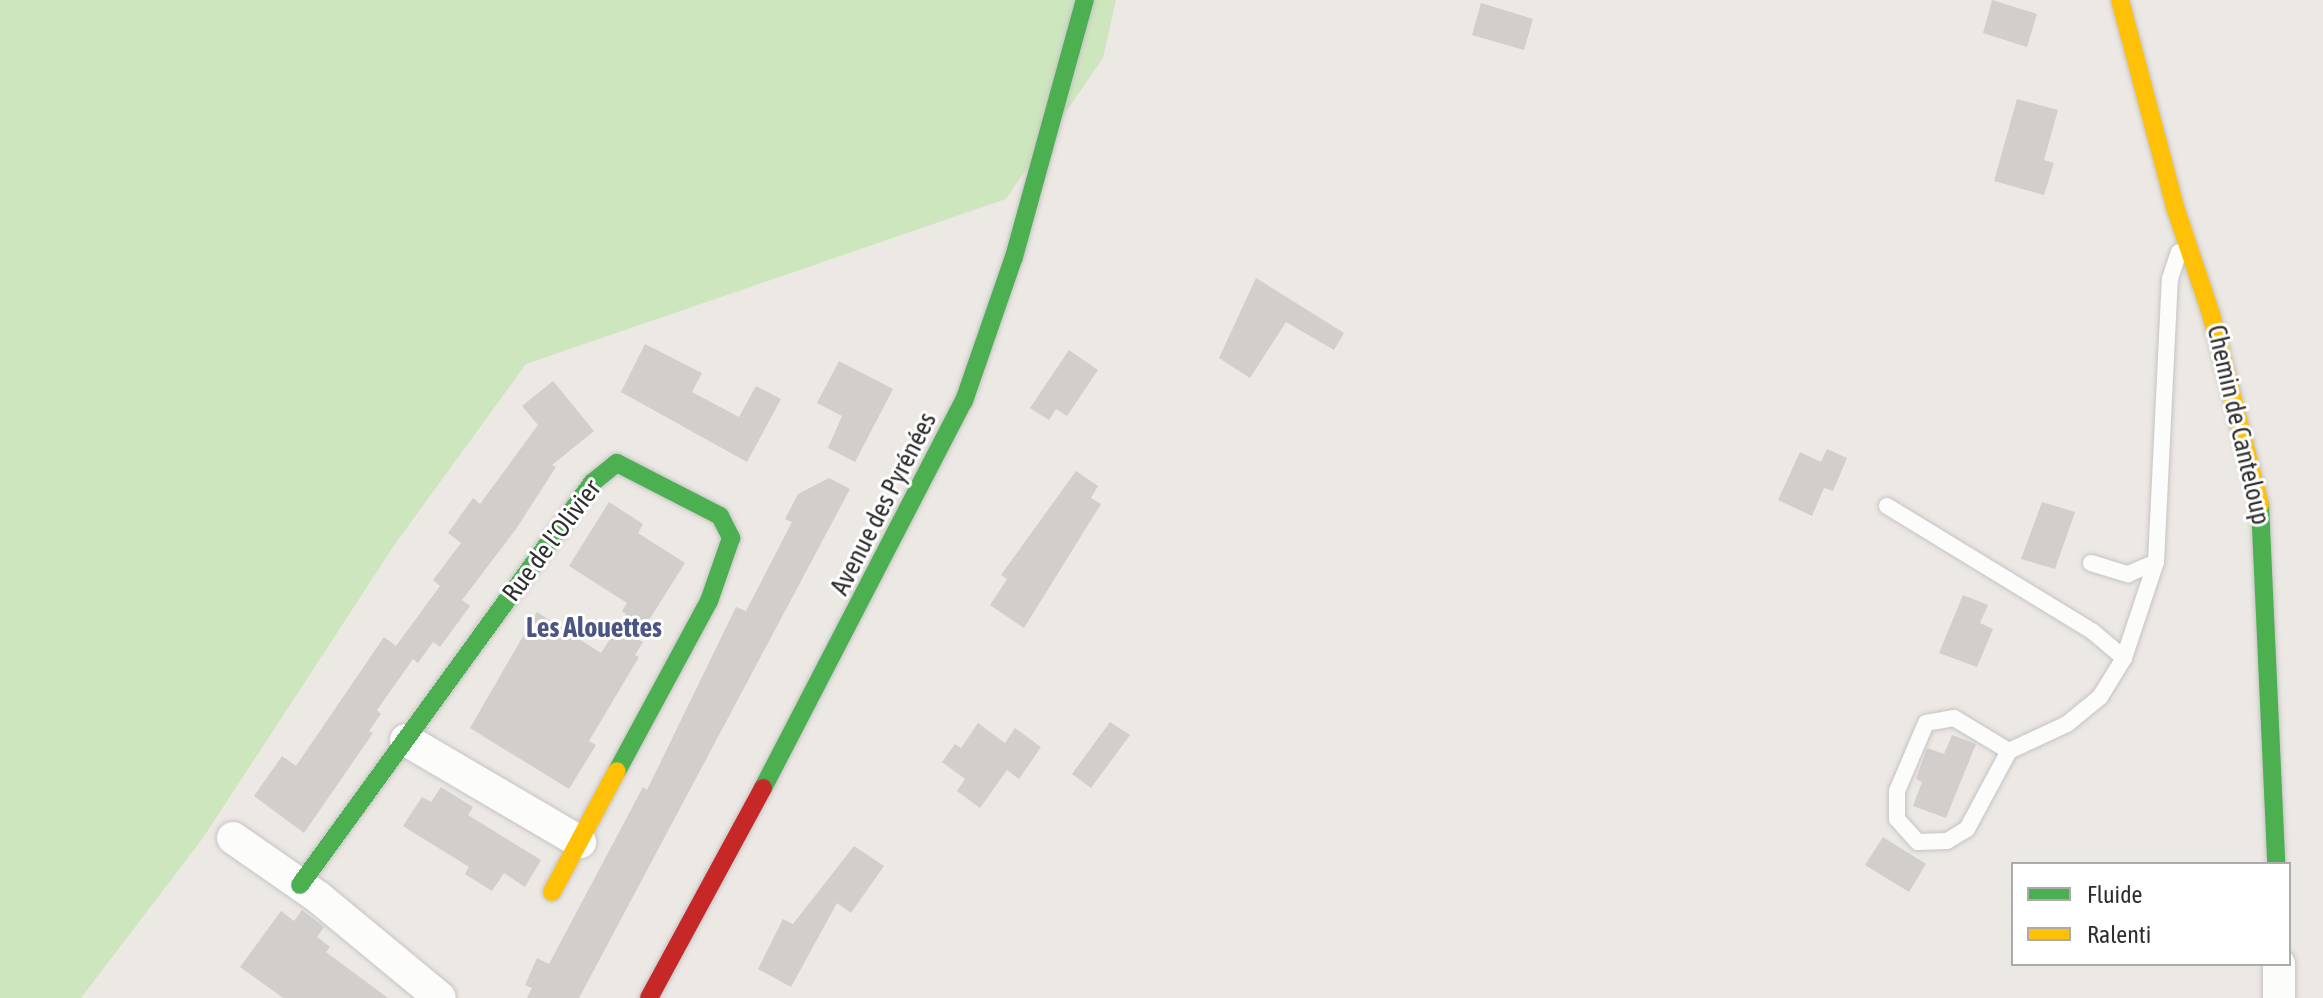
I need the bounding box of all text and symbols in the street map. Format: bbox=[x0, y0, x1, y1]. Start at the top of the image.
street label: Chemin de Canteloup bbox=[2200, 322, 2276, 528]
street label: Avenue des Pyrénées bbox=[825, 408, 943, 600]
street label: Rue de l'Olivier bbox=[496, 474, 608, 608]
district label: Les Alouettes bbox=[526, 610, 662, 644]
legend bbox=[2011, 862, 2291, 966]
text: Fluide bbox=[2087, 881, 2142, 908]
text: Ralenti bbox=[2087, 921, 2151, 948]

